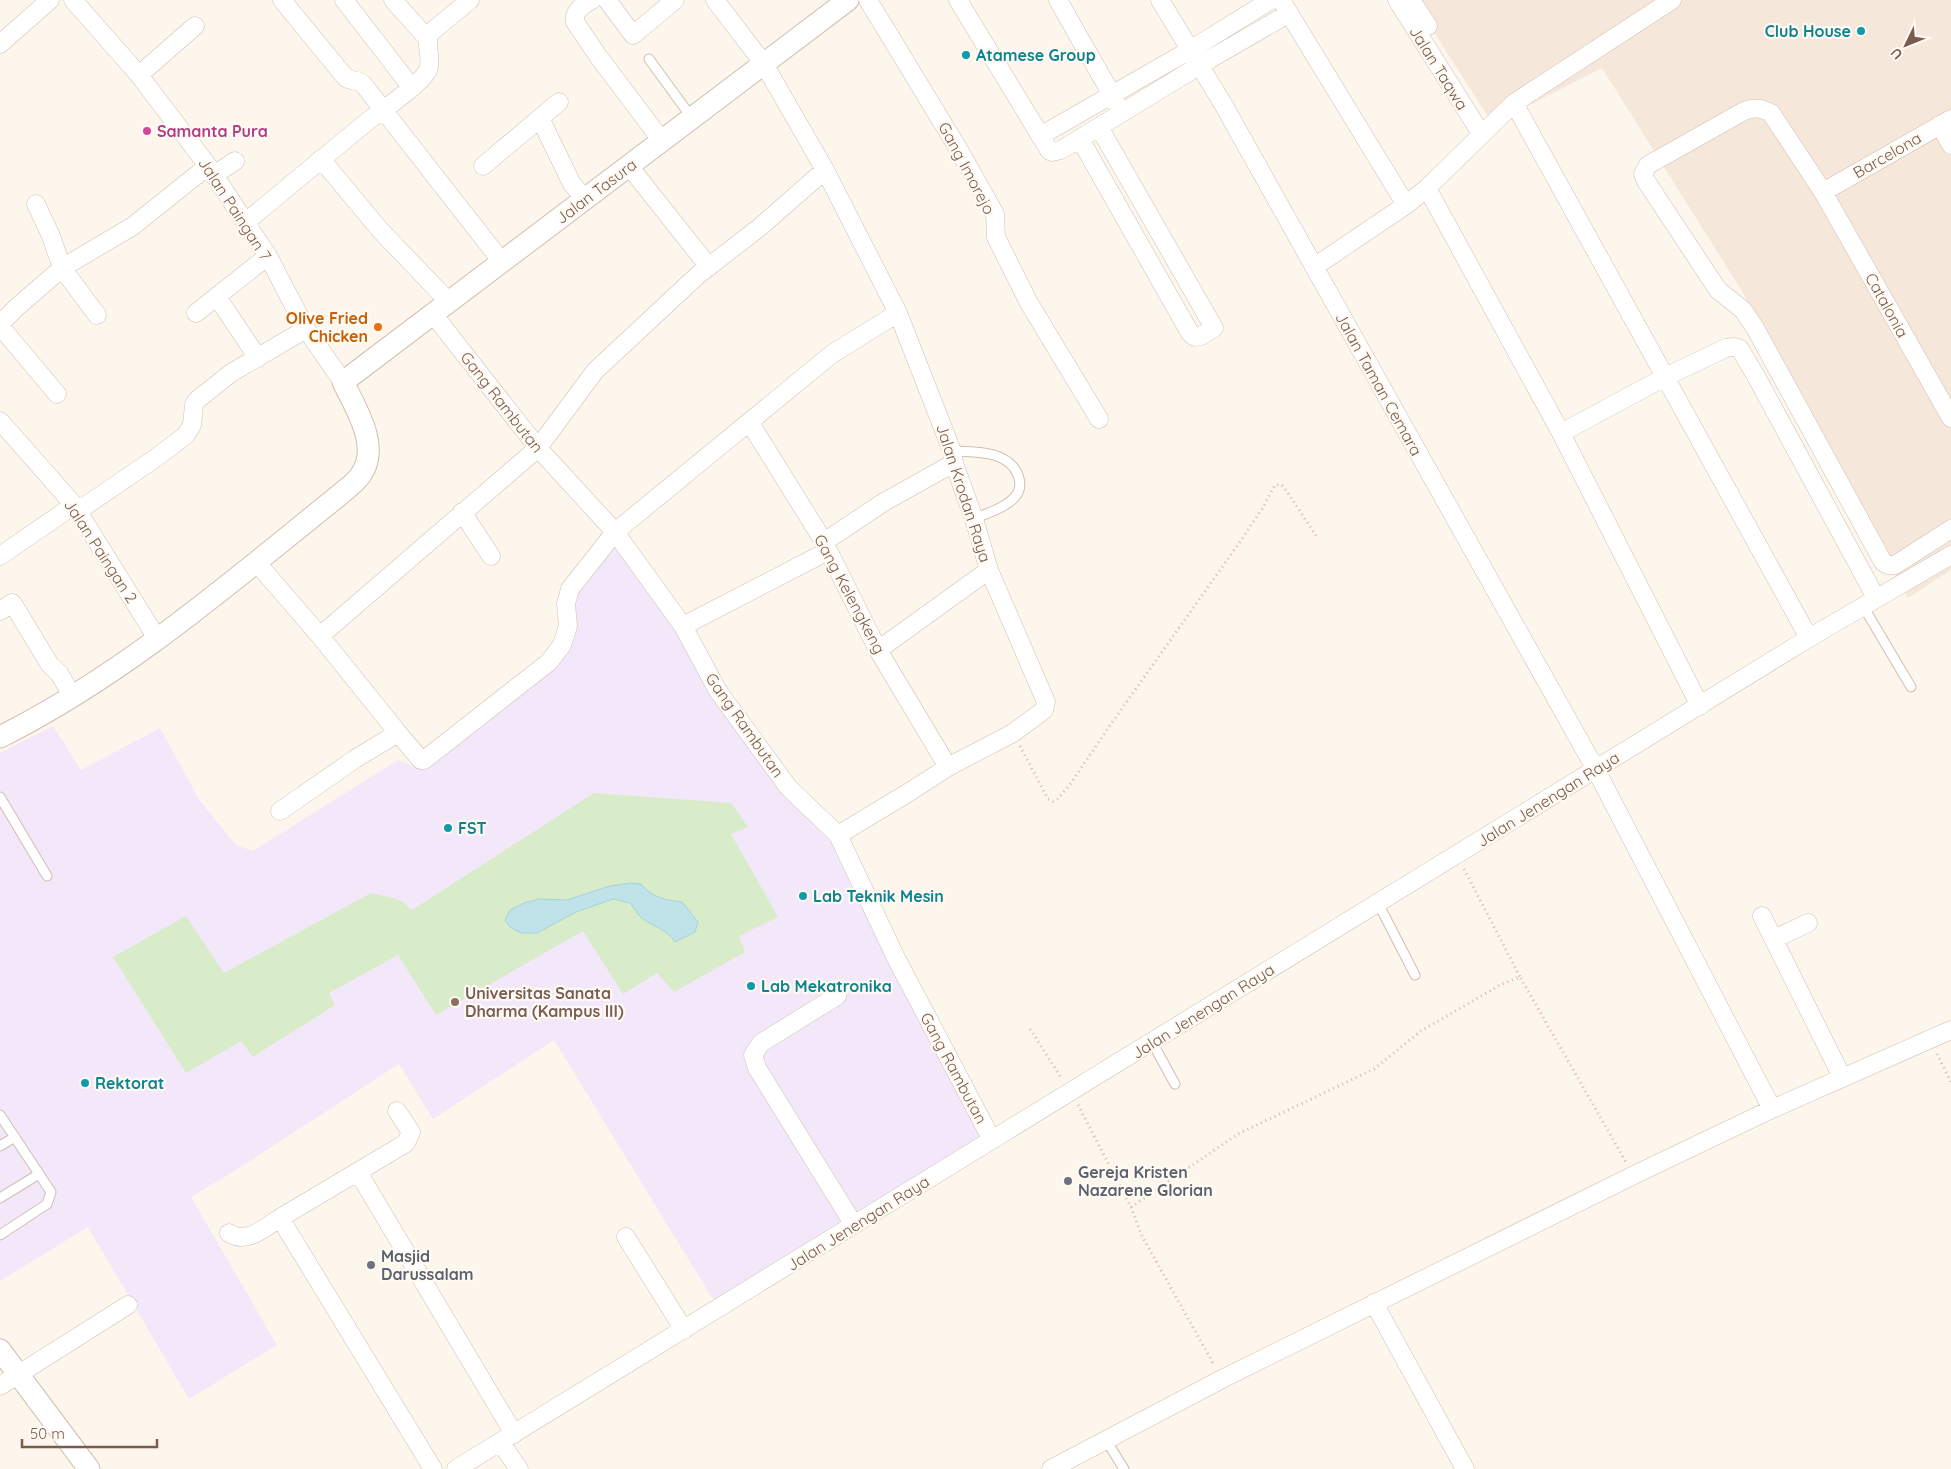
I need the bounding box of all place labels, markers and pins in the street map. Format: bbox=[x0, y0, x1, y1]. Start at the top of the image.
place label: Club House bbox=[1765, 21, 1851, 41]
marker: Club House bbox=[1855, 25, 1867, 37]
place label: Atamese Group bbox=[976, 45, 1096, 65]
marker: Atamese Group bbox=[960, 49, 972, 61]
place label: Samanta Pura bbox=[157, 121, 268, 141]
marker: Samanta Pura bbox=[141, 125, 153, 137]
place label: Olive Fried Chicken bbox=[286, 308, 368, 346]
marker: Olive Fried Chicken bbox=[372, 321, 384, 333]
place label: FST bbox=[458, 818, 486, 838]
marker: FST bbox=[442, 822, 454, 834]
place label: Lab Teknik Mesin bbox=[813, 886, 944, 906]
marker: Lab Teknik Mesin bbox=[797, 890, 809, 902]
place label: Lab Mekatronika bbox=[761, 976, 892, 996]
marker: Lab Mekatronika bbox=[745, 980, 757, 992]
place label: Universitas Sanata Dharma (Kampus III) bbox=[465, 983, 624, 1021]
marker: Universitas Sanata Dharma (Kampus III) bbox=[449, 996, 461, 1008]
place label: Rektorat bbox=[95, 1073, 164, 1093]
marker: Rektorat bbox=[79, 1077, 91, 1089]
place label: Gereja Kristen Nazarene Glorian bbox=[1078, 1162, 1213, 1200]
marker: Gereja Kristen Nazarene Glorian bbox=[1062, 1175, 1074, 1187]
place label: Masjid Darussalam bbox=[381, 1246, 474, 1284]
marker: Masjid Darussalam bbox=[365, 1259, 377, 1271]

